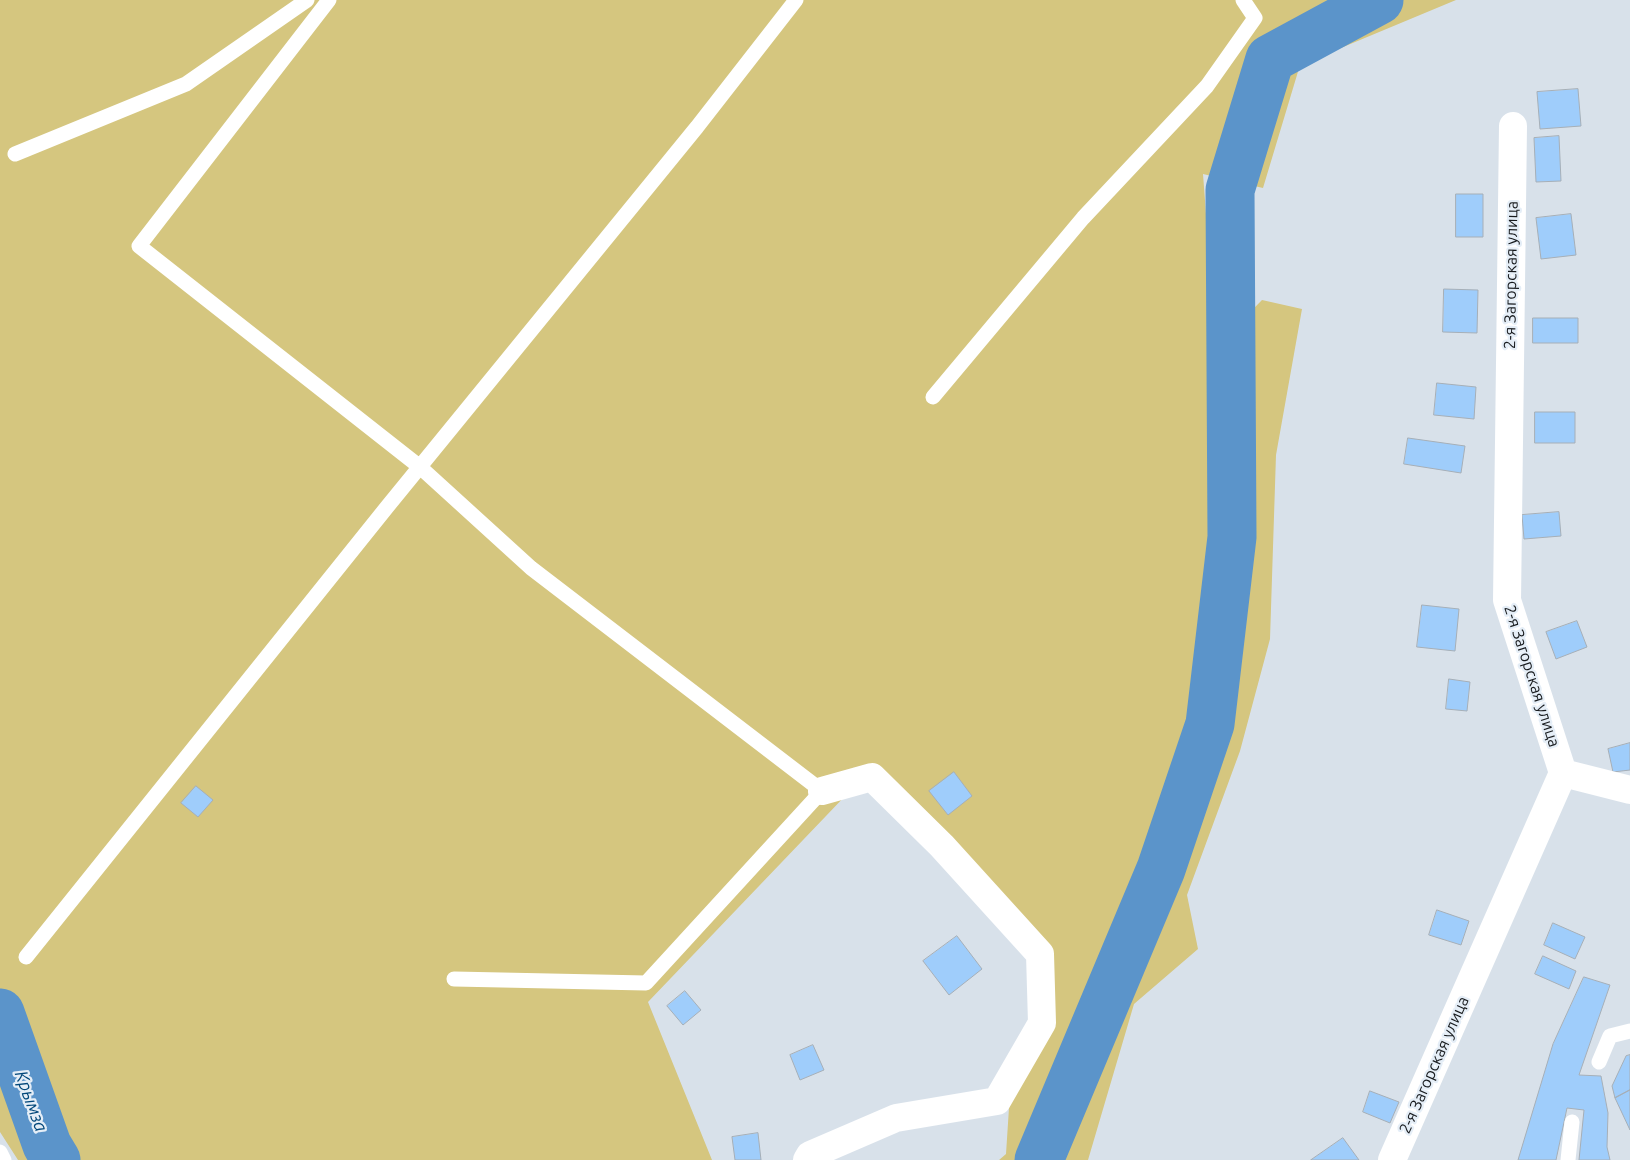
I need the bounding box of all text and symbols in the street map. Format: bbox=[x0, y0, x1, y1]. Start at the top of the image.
street label: 2-я Загорская улица bbox=[1500, 201, 1522, 349]
street label: 2-я Загорская улица bbox=[1500, 603, 1564, 749]
street label: 2-я Загорская улица bbox=[1395, 993, 1473, 1137]
water label: Крымза bbox=[10, 1067, 52, 1135]

